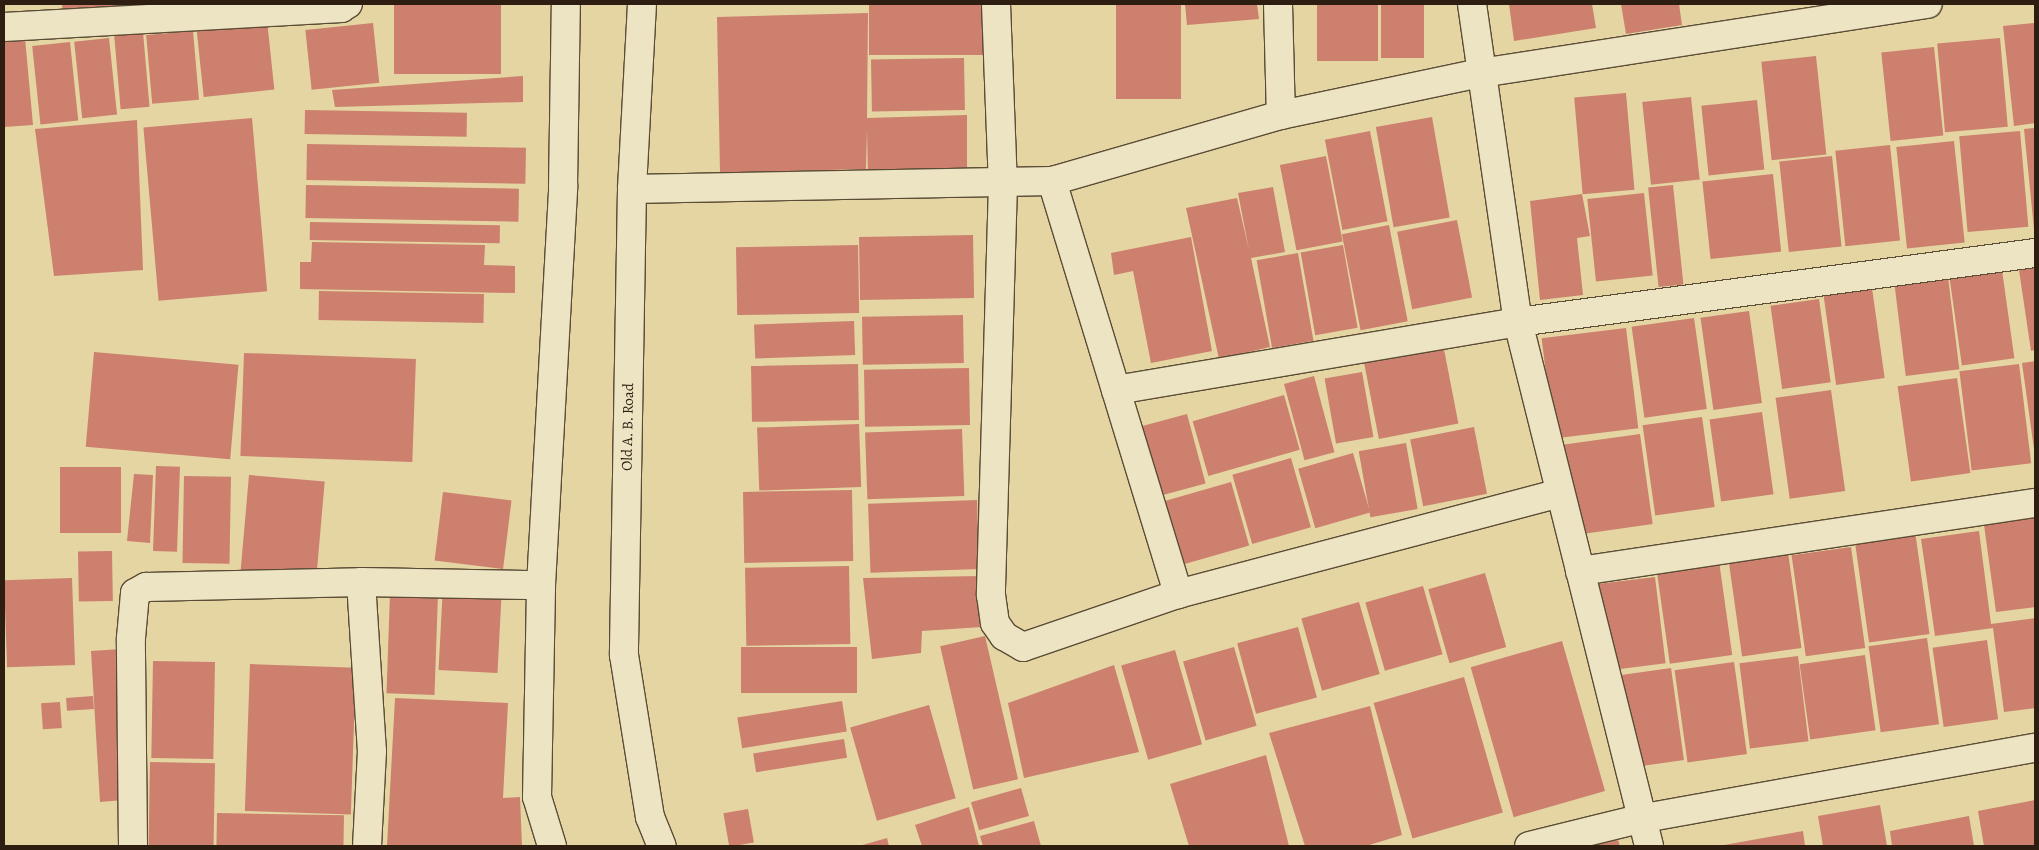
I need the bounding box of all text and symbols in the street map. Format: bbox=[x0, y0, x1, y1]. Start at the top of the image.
street label: Old A. B. Road bbox=[618, 383, 638, 471]

